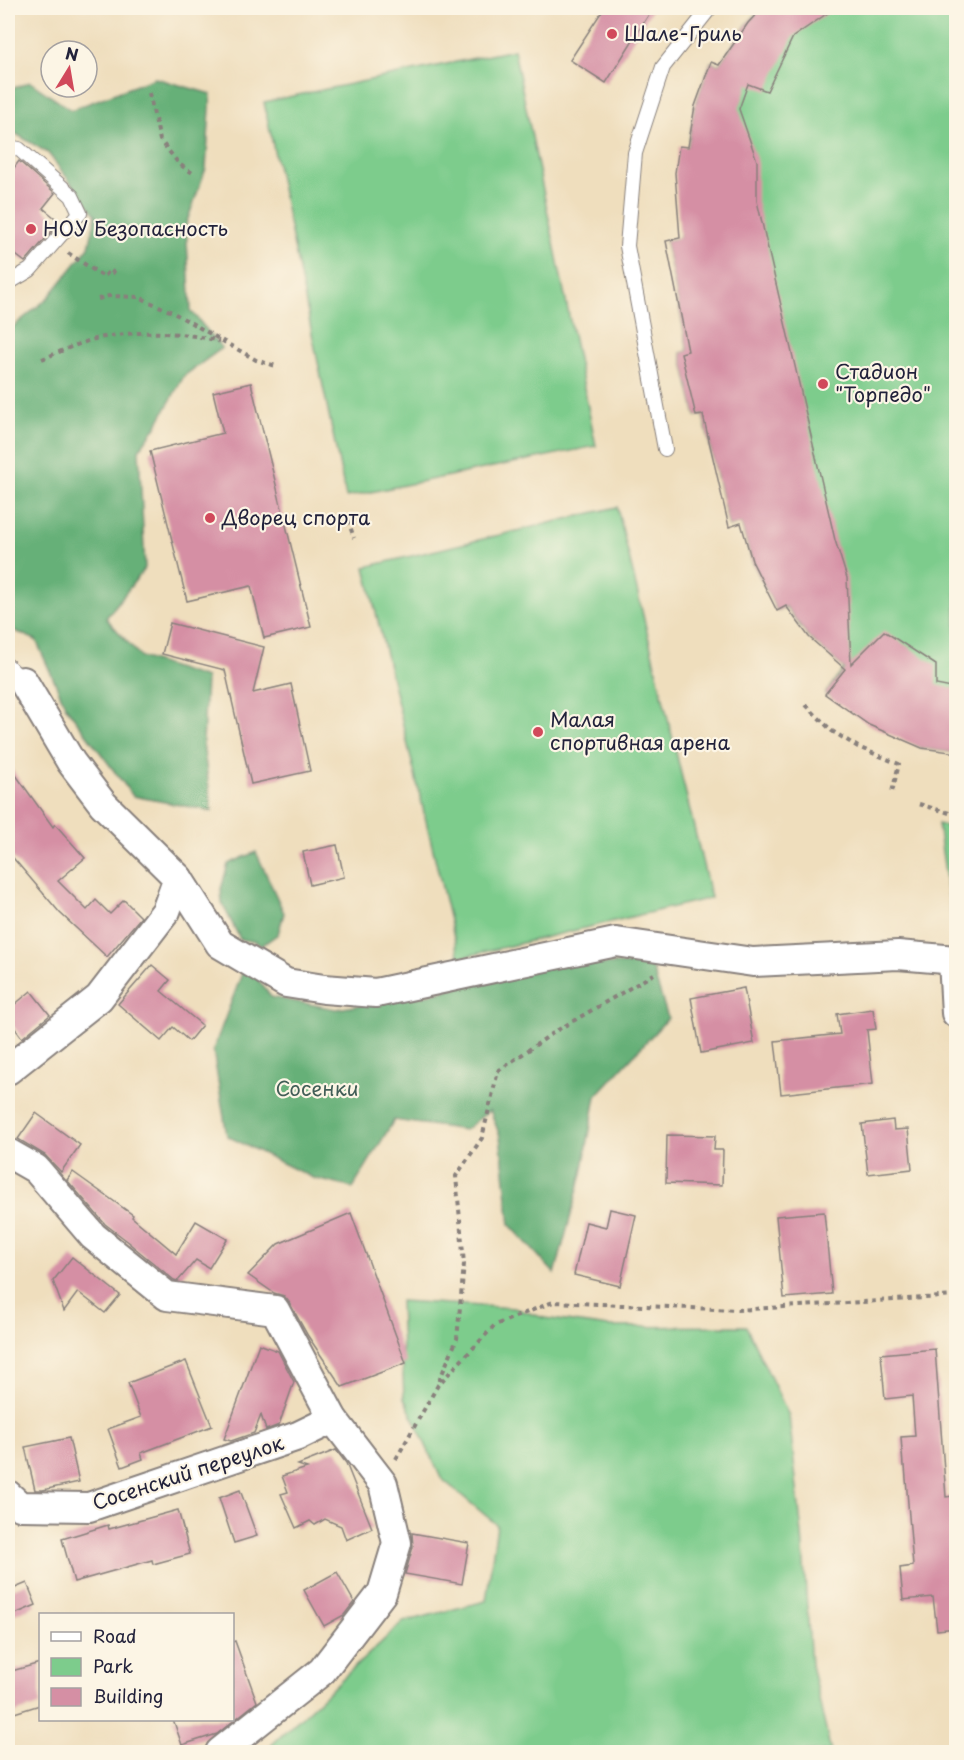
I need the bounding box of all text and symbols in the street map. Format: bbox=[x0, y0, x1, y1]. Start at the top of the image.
place label: Шале-Гриль bbox=[624, 18, 742, 48]
marker: Шале-Гриль bbox=[605, 27, 619, 41]
north arrow bbox=[39, 39, 99, 99]
text: N bbox=[64, 40, 81, 66]
place label: НОУ Безопасность bbox=[43, 213, 228, 243]
marker: НОУ Безопасность bbox=[24, 222, 38, 236]
place label: Стадион "Торпедо" bbox=[835, 356, 931, 409]
marker: Стадион "Торпедо" bbox=[816, 377, 830, 391]
place label: Дворец спорта bbox=[221, 502, 371, 532]
marker: Дворец спорта bbox=[203, 511, 217, 525]
place label: Малая спортивная арена bbox=[550, 704, 731, 757]
marker: Малая спортивная арена bbox=[531, 725, 545, 739]
park label: Сосенки bbox=[276, 1073, 359, 1103]
street label: Сосенский переулок bbox=[88, 1427, 287, 1517]
legend bbox=[39, 1613, 234, 1721]
text: Road bbox=[93, 1622, 137, 1649]
text: Park bbox=[93, 1652, 133, 1679]
text: Building bbox=[93, 1682, 163, 1709]

